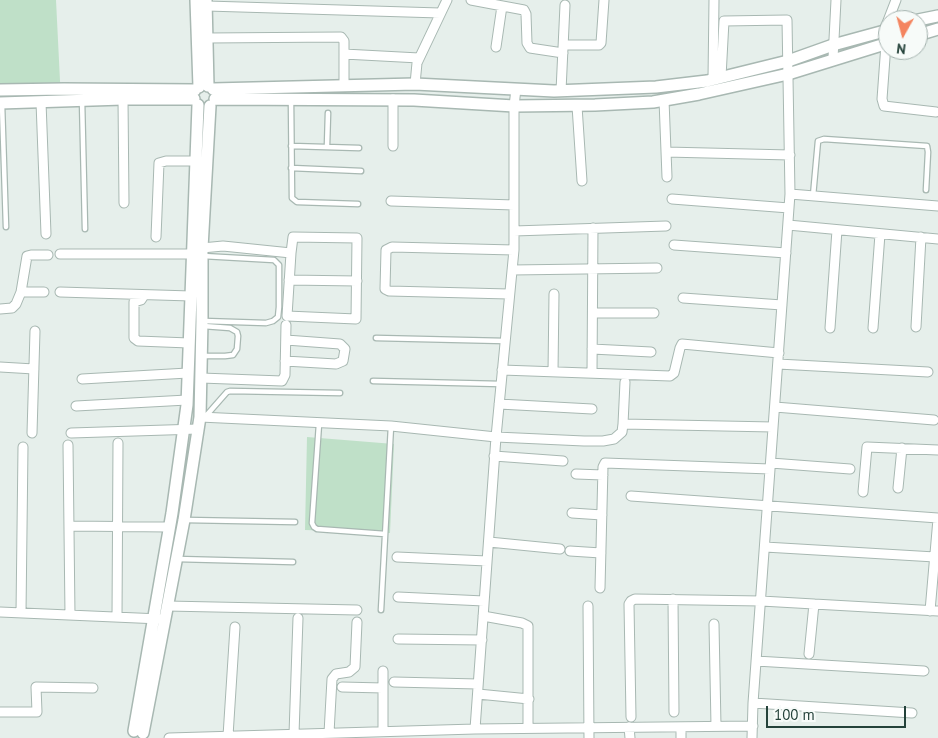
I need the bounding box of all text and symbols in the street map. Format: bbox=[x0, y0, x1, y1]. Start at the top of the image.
north arrow bbox=[878, 10, 928, 60]
text: N bbox=[896, 39, 907, 58]
scale bar bbox=[768, 696, 908, 728]
text: 100 m bbox=[774, 705, 815, 724]

